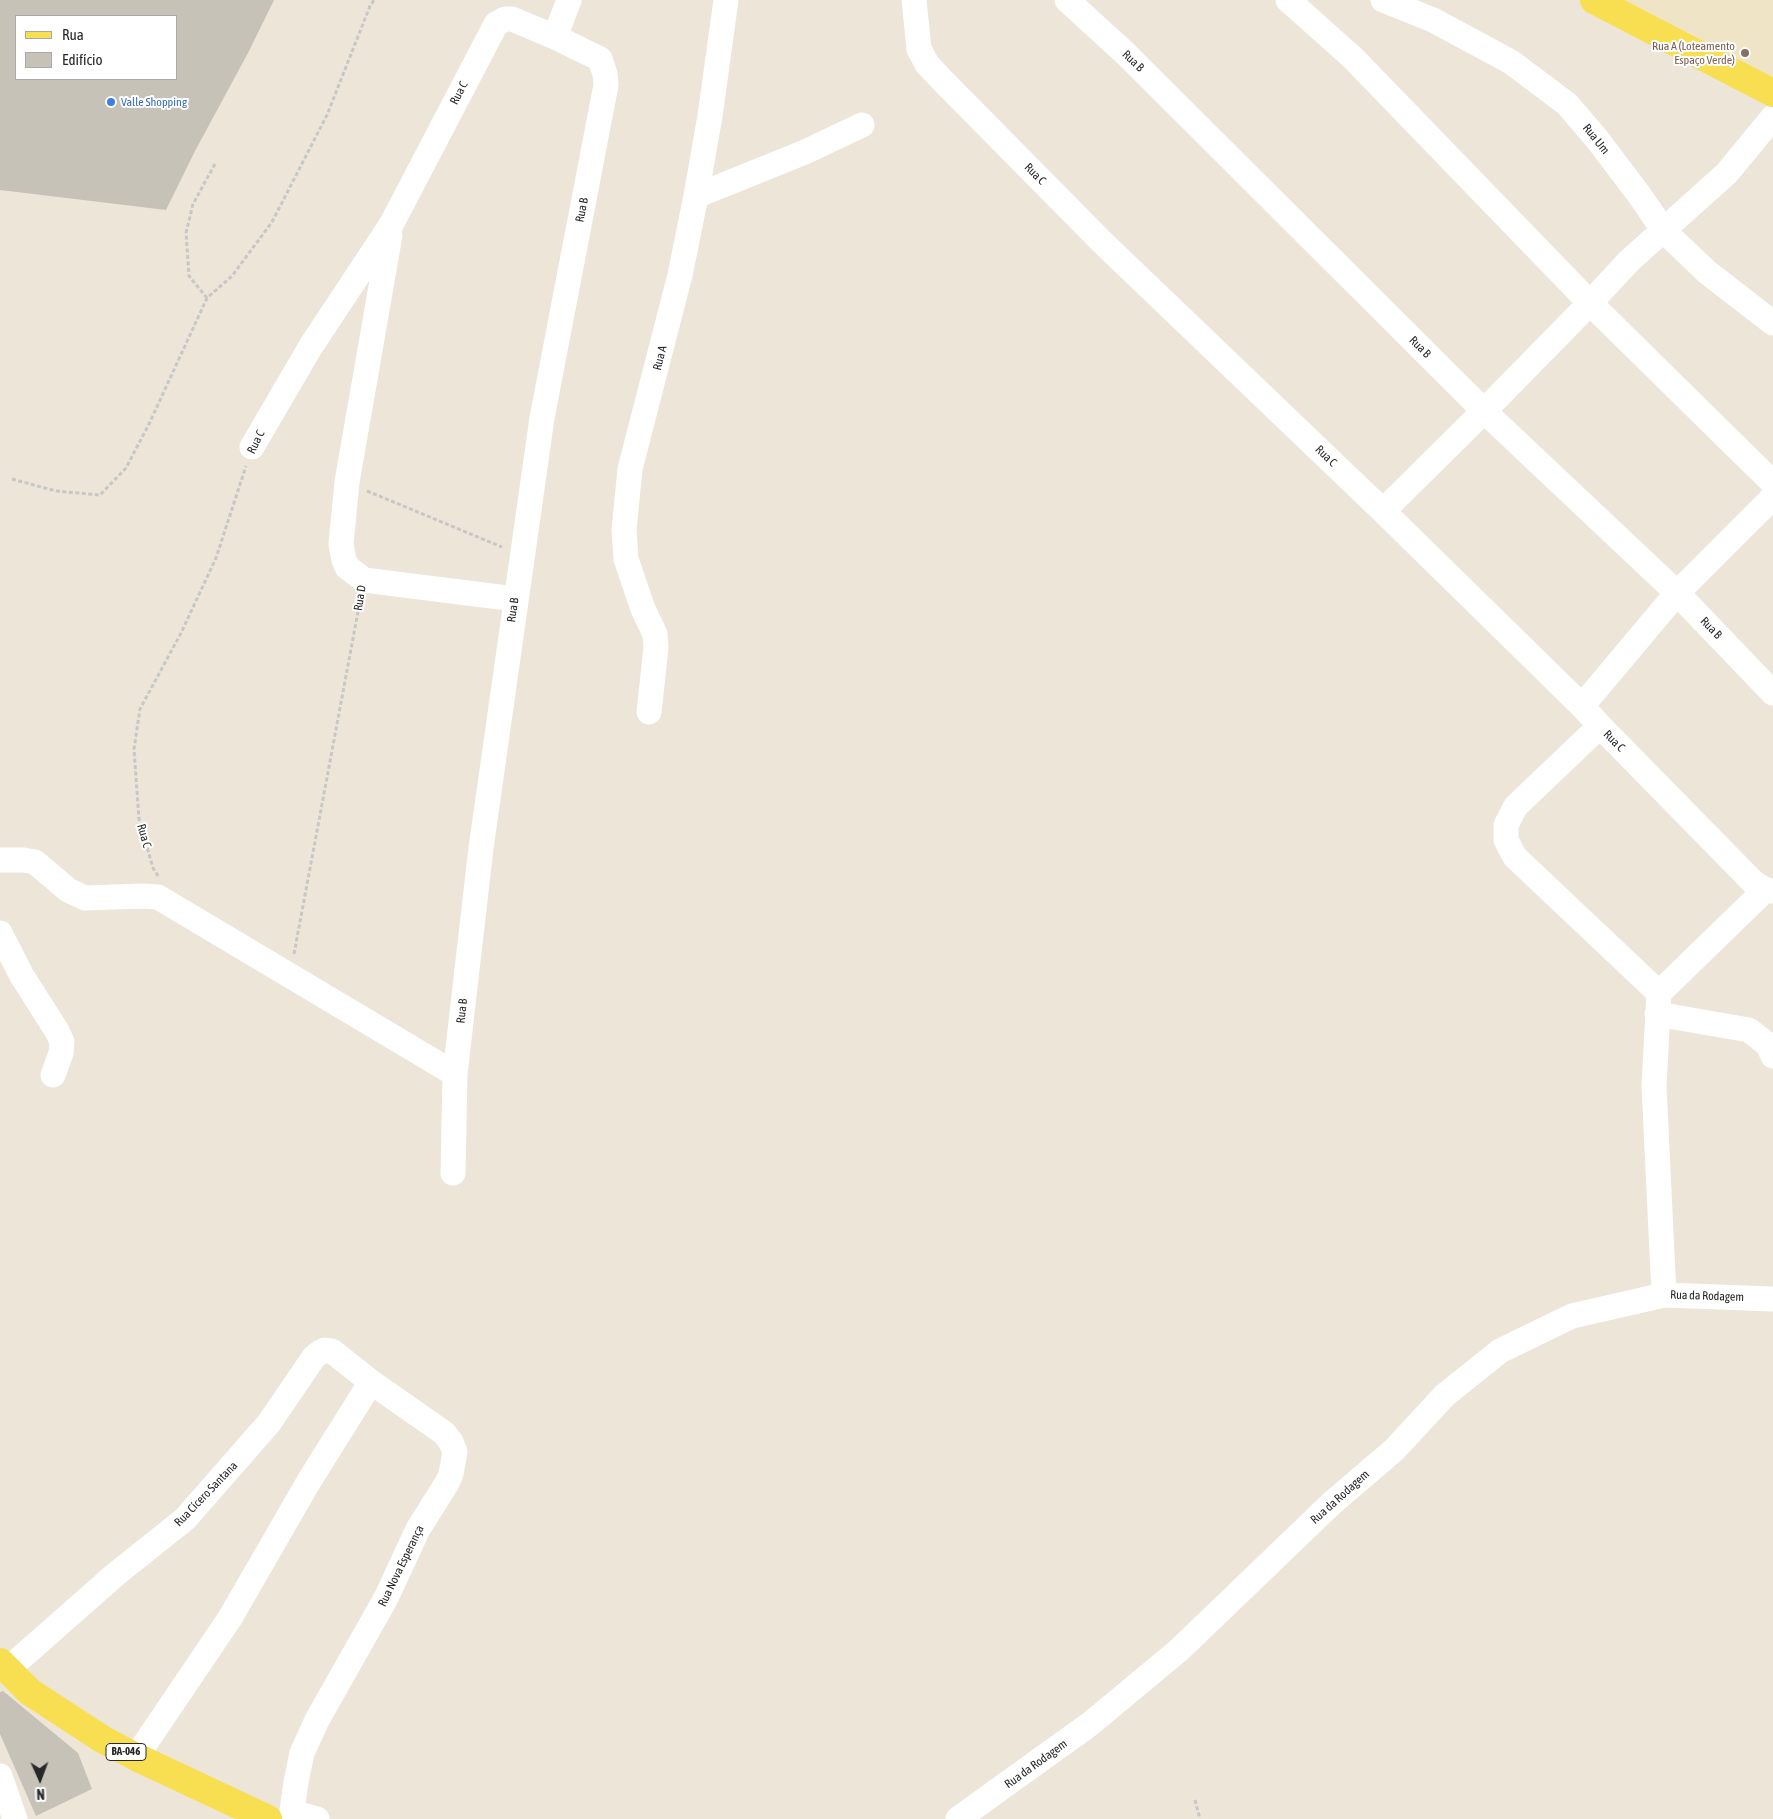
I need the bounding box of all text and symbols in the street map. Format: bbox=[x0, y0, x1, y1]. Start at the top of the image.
legend bbox=[15, 15, 178, 80]
text: Rua bbox=[62, 26, 84, 43]
place label: Rua A (Loteamento Espaço Verde) bbox=[1652, 39, 1735, 67]
street label: Rua B bbox=[1119, 47, 1147, 75]
marker: Rua A (Loteamento Espaço Verde) bbox=[1739, 47, 1751, 59]
text: Edifício bbox=[62, 51, 103, 68]
street label: Rua C bbox=[447, 79, 471, 107]
place label: Valle Shopping bbox=[121, 95, 187, 109]
marker: Valle Shopping bbox=[105, 96, 117, 108]
street label: Rua Um bbox=[1579, 121, 1613, 157]
street label: Rua C bbox=[1021, 160, 1049, 188]
street label: Rua B bbox=[573, 196, 591, 224]
street label: Rua B bbox=[1406, 333, 1434, 361]
street label: Rua A bbox=[650, 344, 670, 372]
street label: Rua C bbox=[244, 428, 268, 456]
street label: Rua C bbox=[1312, 442, 1340, 470]
street label: Rua D bbox=[351, 584, 369, 612]
street label: Rua B bbox=[504, 597, 522, 623]
street label: Rua B bbox=[1697, 614, 1725, 642]
street label: Rua C bbox=[1600, 727, 1628, 755]
street label: Rua C bbox=[134, 822, 154, 850]
street label: Rua B bbox=[454, 998, 470, 1024]
street label: Rua da Rodagem bbox=[1670, 1288, 1744, 1304]
street label: Rua Cícero Santana bbox=[171, 1459, 241, 1529]
street label: Rua da Rodagem bbox=[1308, 1467, 1372, 1527]
street label: Rua Nova Esperança bbox=[375, 1523, 427, 1609]
street label: Rua da Rodagem bbox=[1002, 1736, 1070, 1792]
road number: BA-046 bbox=[106, 1744, 146, 1760]
north arrow bbox=[15, 1754, 65, 1804]
text: N bbox=[36, 1786, 45, 1802]

